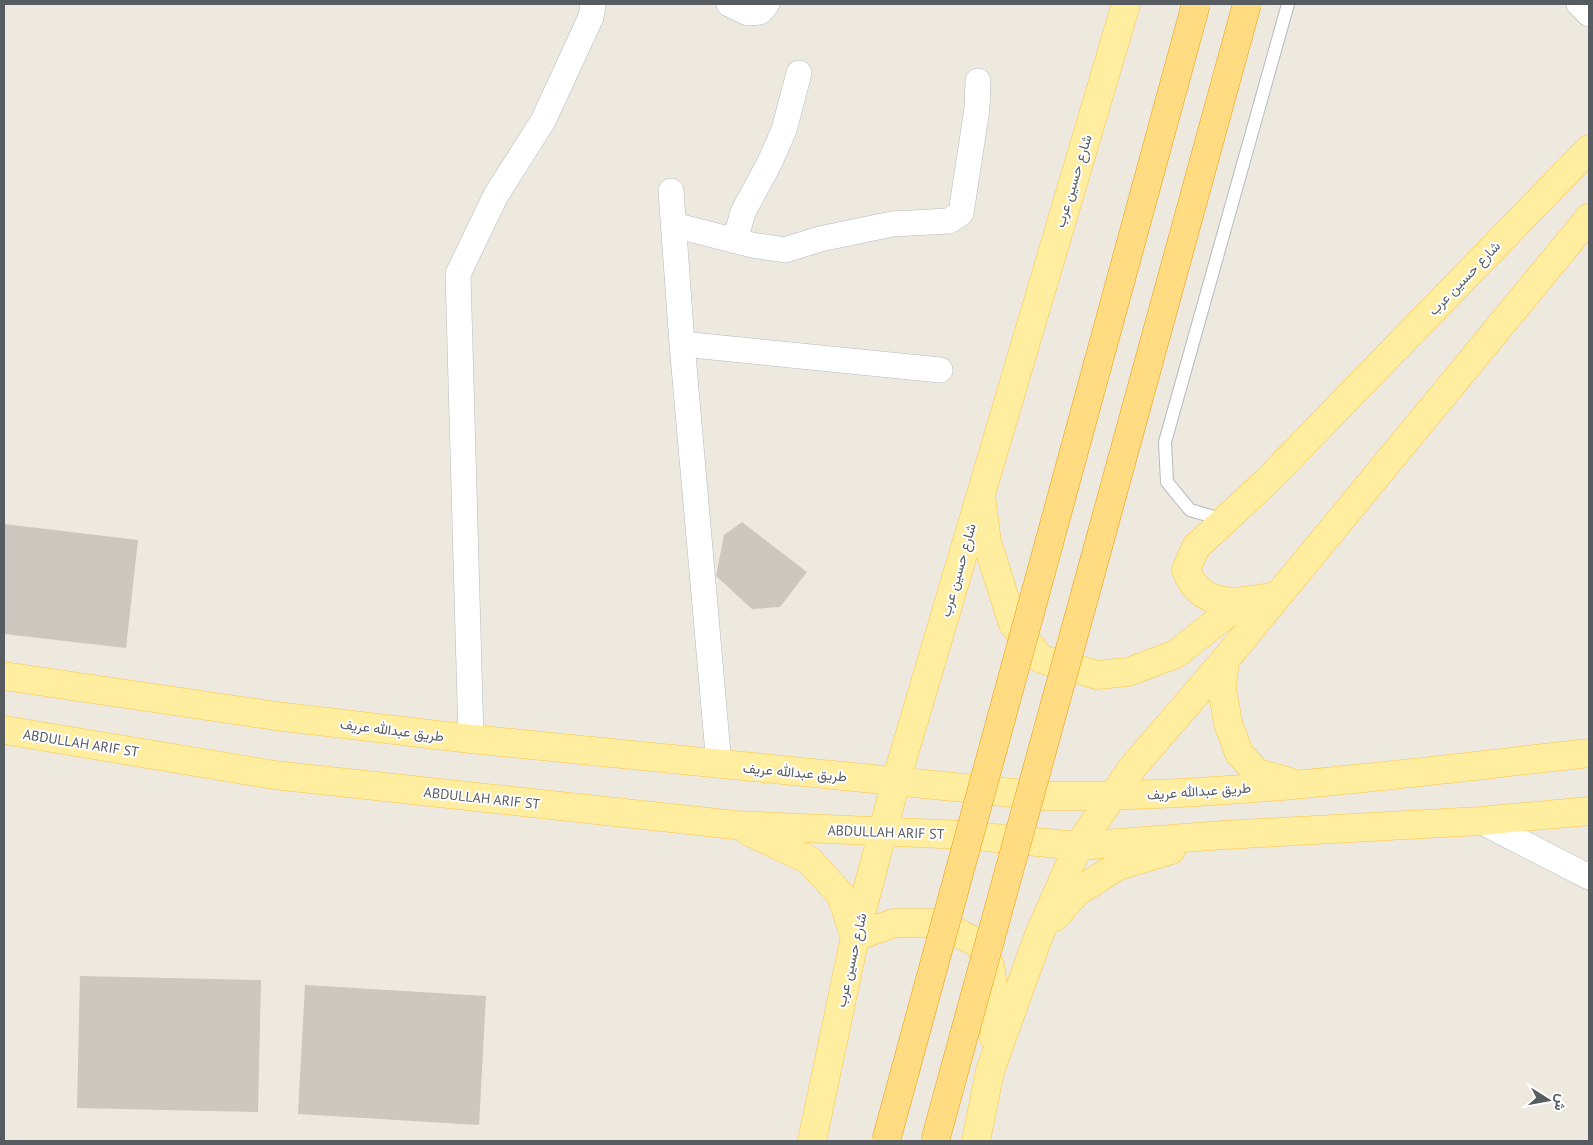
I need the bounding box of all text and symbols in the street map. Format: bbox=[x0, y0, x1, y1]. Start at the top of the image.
street label: شارع حسين عرب bbox=[1050, 132, 1098, 230]
street label: شارع حسين عرب bbox=[1424, 237, 1505, 320]
street label: شارع حسين عرب bbox=[936, 521, 982, 619]
street label: طريق عبدالله عريف bbox=[339, 715, 445, 745]
street label: ABDULLAH ARIF ST bbox=[22, 725, 140, 761]
street label: طريق عبدالله عريف bbox=[742, 758, 848, 786]
street label: طريق عبدالله عريف bbox=[1146, 778, 1252, 804]
street label: ABDULLAH ARIF ST bbox=[423, 783, 541, 813]
street label: ABDULLAH ARIF ST bbox=[827, 821, 945, 843]
street label: شارع حسين عرب bbox=[831, 911, 873, 1009]
north arrow bbox=[1523, 1075, 1573, 1125]
text: ش bbox=[1550, 1093, 1571, 1113]

